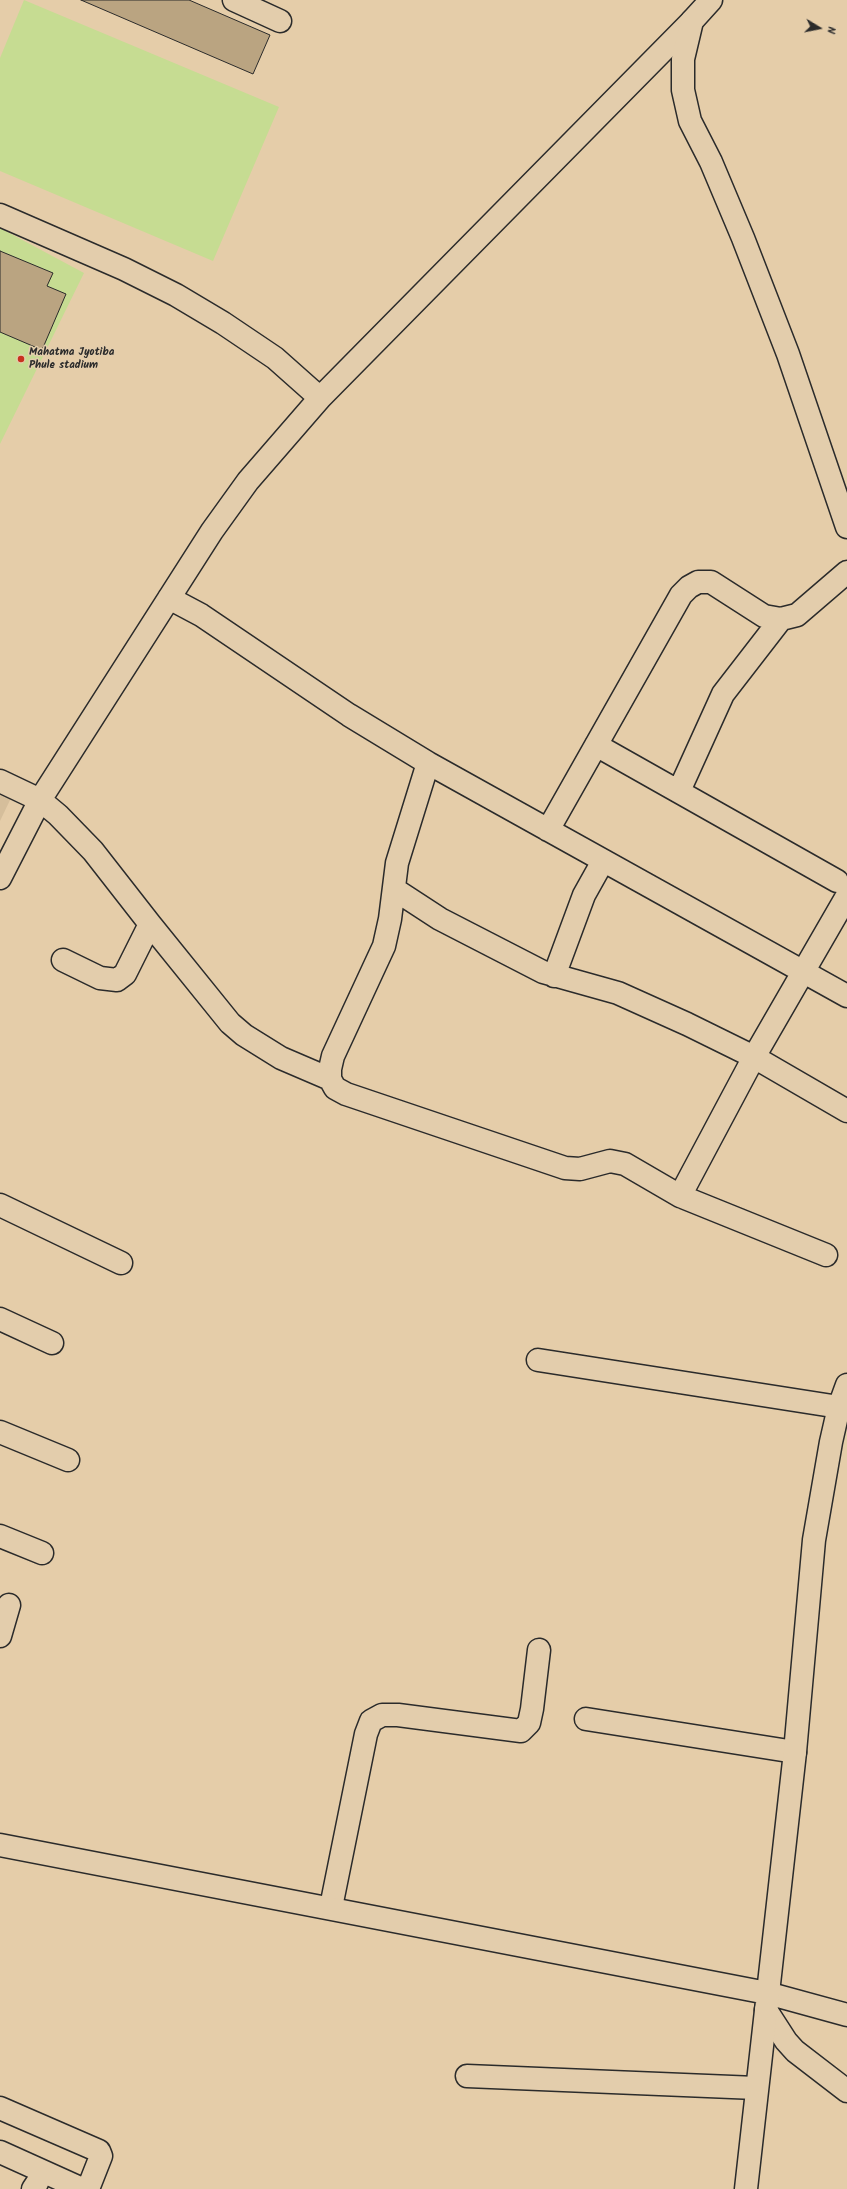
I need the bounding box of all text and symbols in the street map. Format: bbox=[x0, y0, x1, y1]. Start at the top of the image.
north arrow bbox=[799, 8, 839, 48]
text: N bbox=[821, 25, 840, 35]
place label: Mahatma Jyotiba Phule stadium bbox=[29, 346, 114, 372]
marker: Mahatma Jyotiba Phule stadium bbox=[16, 354, 26, 364]

